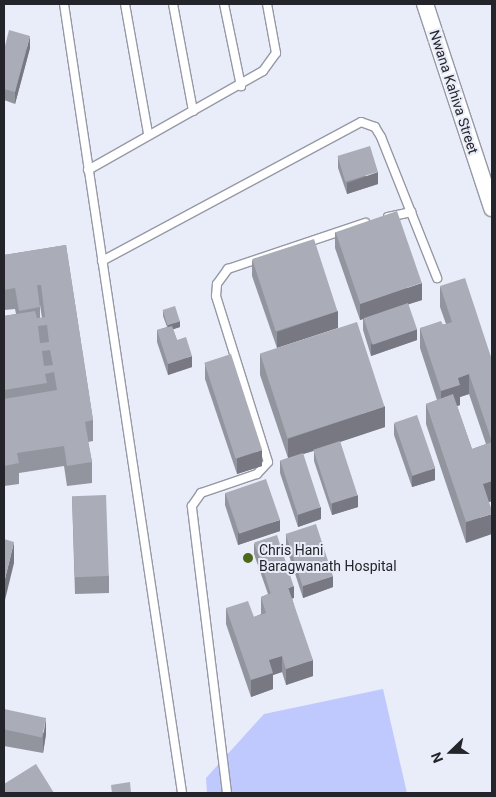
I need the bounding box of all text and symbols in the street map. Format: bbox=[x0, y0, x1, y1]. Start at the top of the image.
street label: Nwana Kahiva Street bbox=[426, 28, 482, 156]
place label: Chris Hani Baragwanath Hospital bbox=[259, 542, 397, 574]
marker: Chris Hani Baragwanath Hospital bbox=[241, 551, 255, 565]
north arrow bbox=[426, 727, 476, 777]
text: N bbox=[428, 750, 446, 765]

